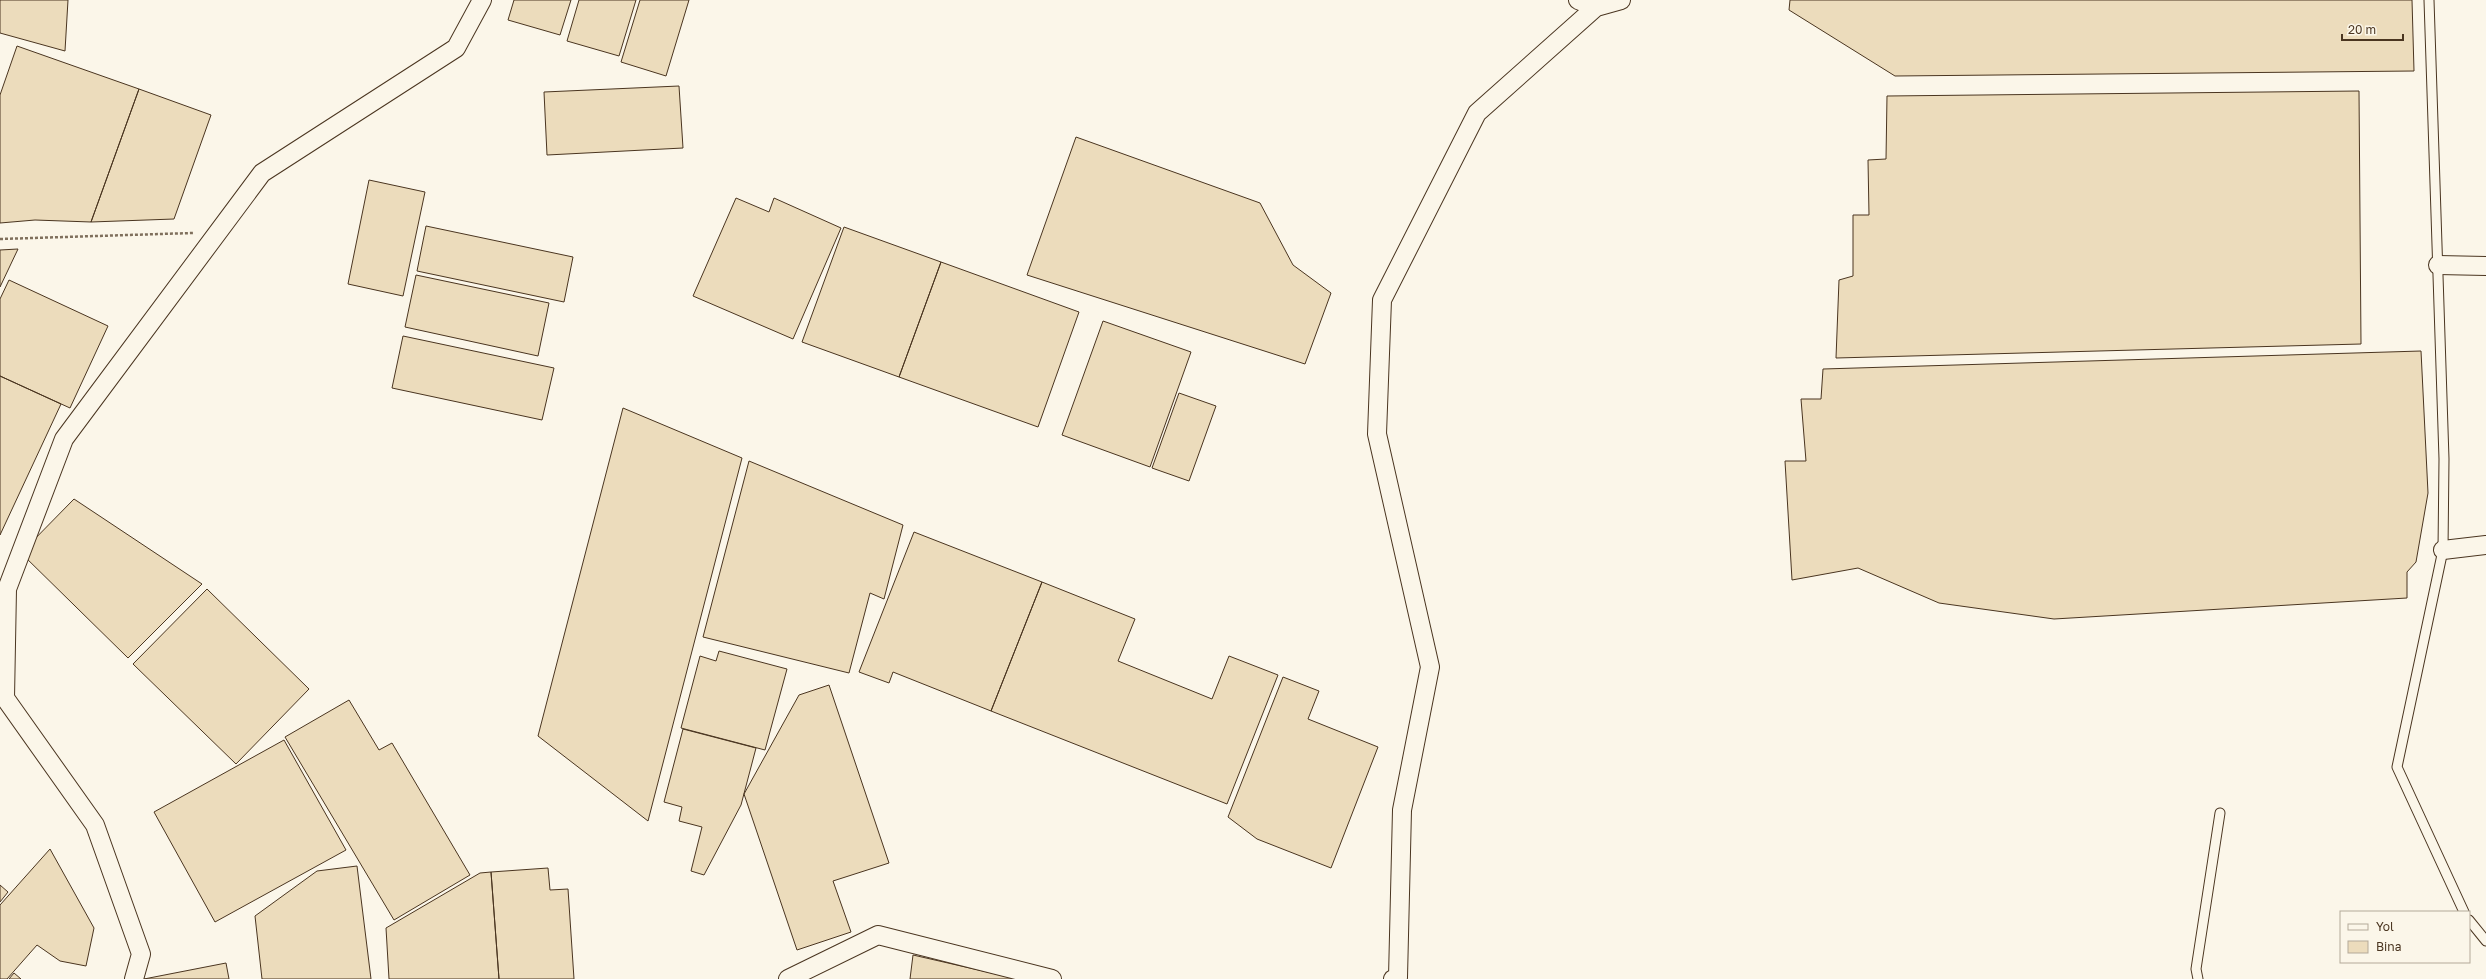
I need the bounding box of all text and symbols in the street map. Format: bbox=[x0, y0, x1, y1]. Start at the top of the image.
scale bar bbox=[2342, 16, 2403, 42]
text: 20 m bbox=[2348, 22, 2376, 37]
legend bbox=[2340, 911, 2470, 963]
text: Yol bbox=[2376, 919, 2394, 934]
text: Bina bbox=[2376, 939, 2401, 954]

